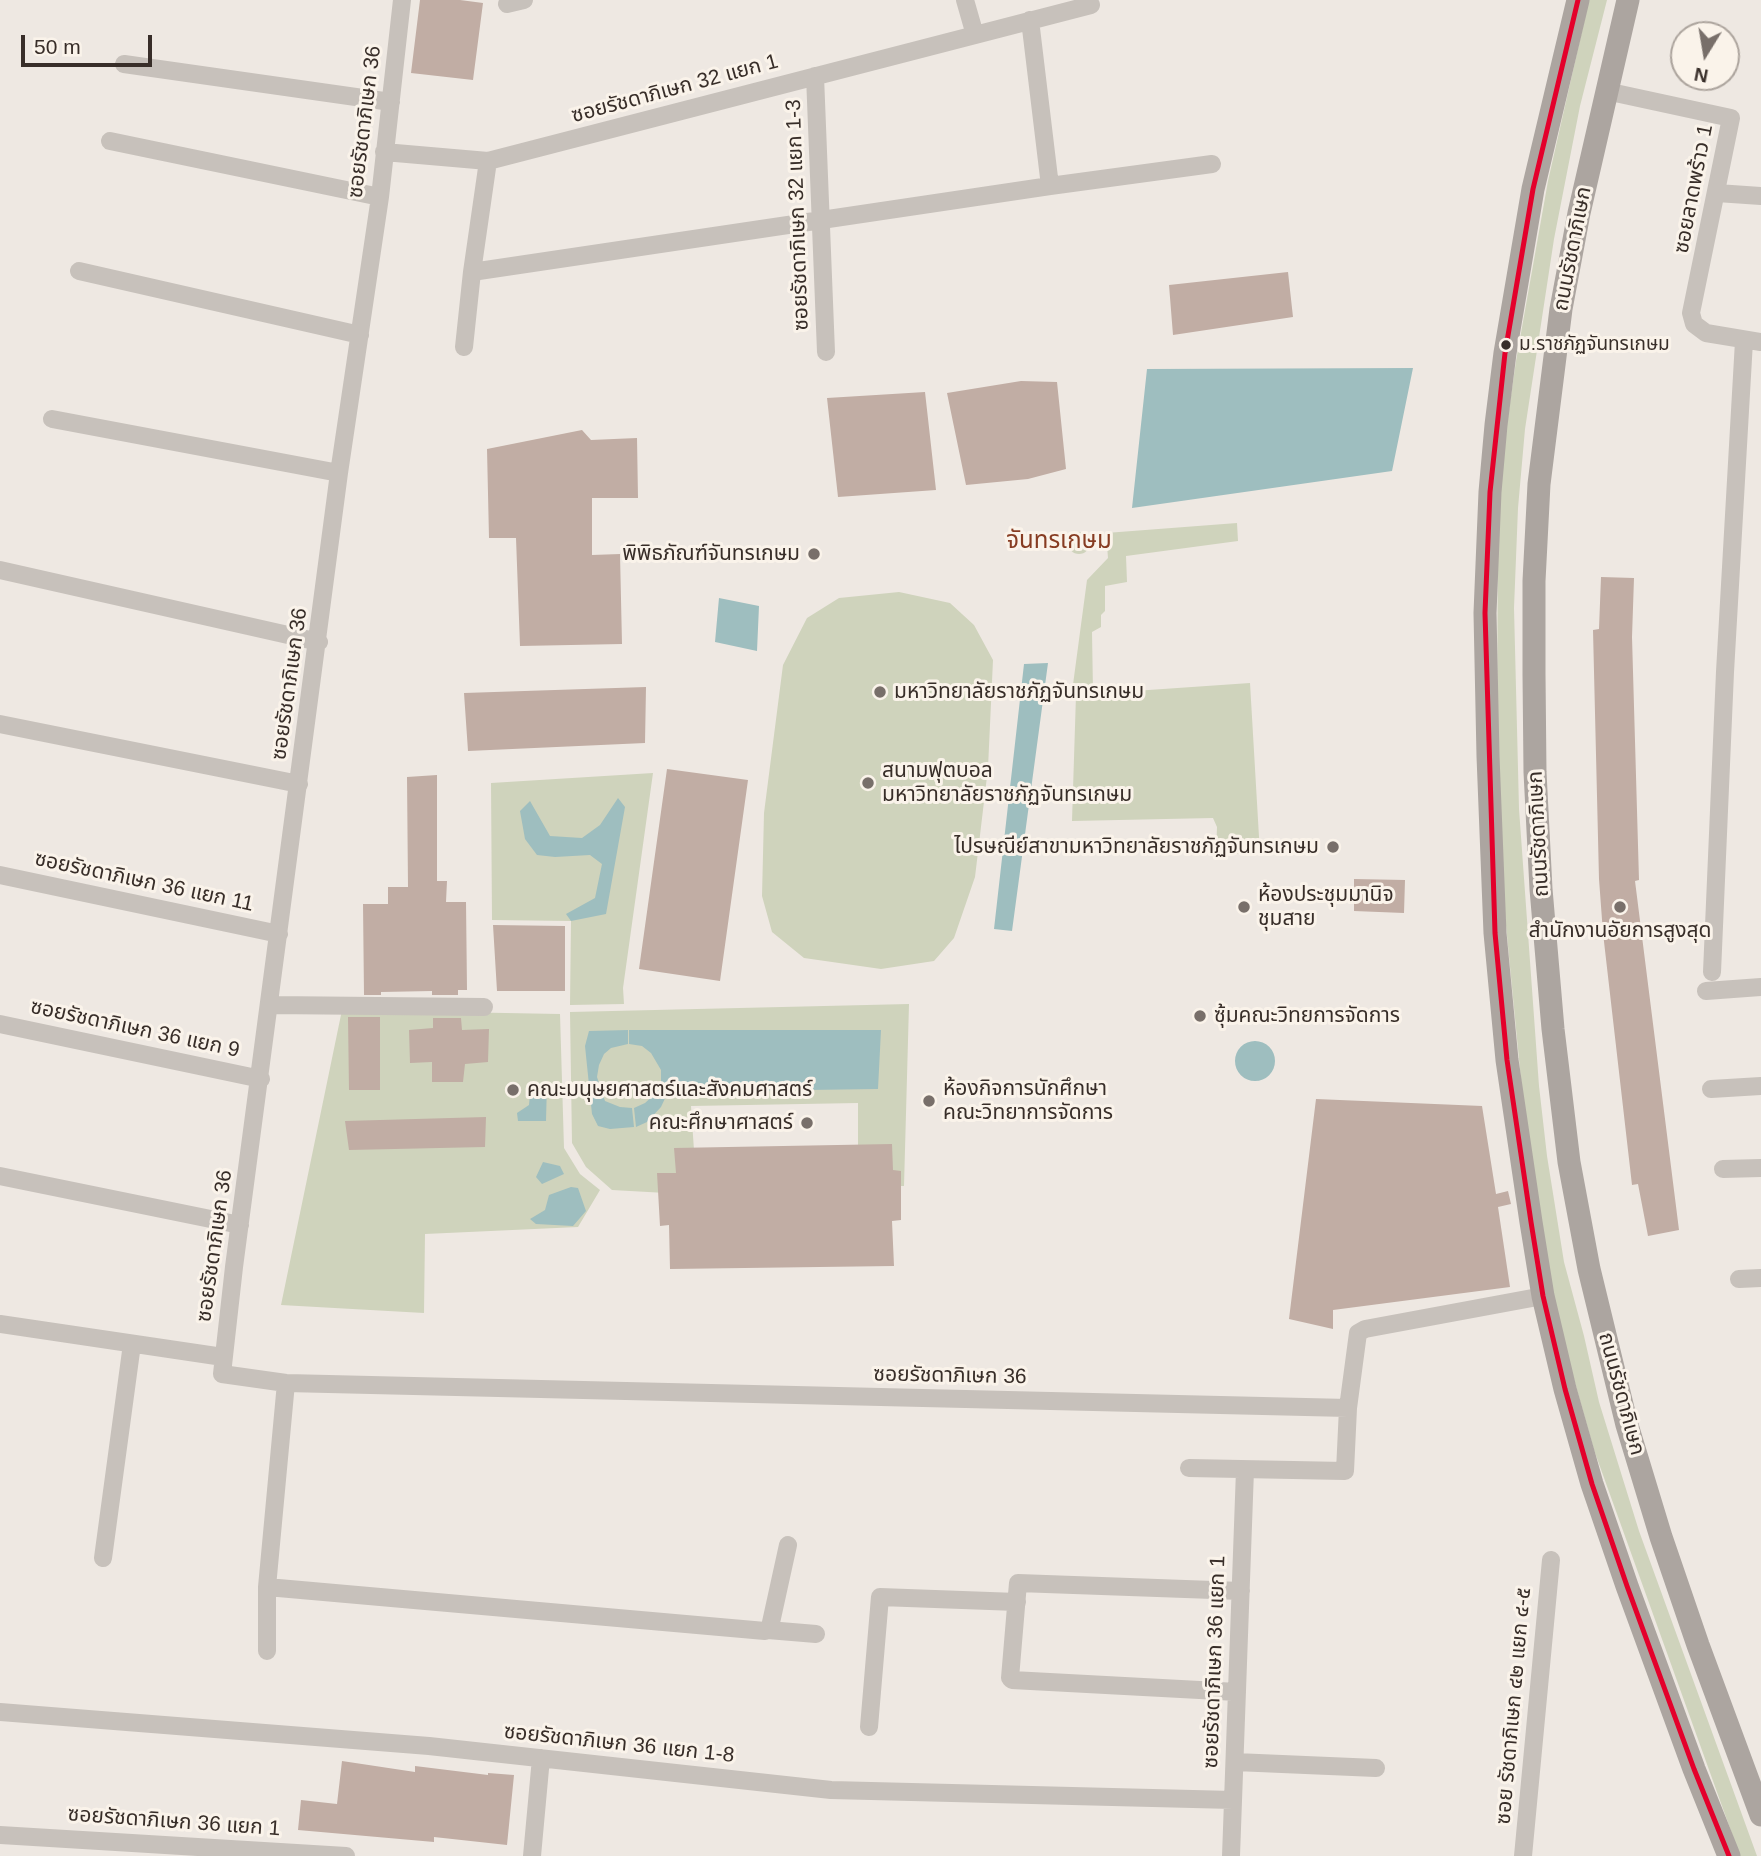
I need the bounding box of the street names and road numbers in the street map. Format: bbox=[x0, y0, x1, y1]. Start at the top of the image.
street label: ซอยรัชดาภิเษก 36 bbox=[343, 44, 387, 200]
street label: ซอยรัชดาภิเษก 32 แยก 1 bbox=[569, 49, 781, 129]
street label: ซอยรัชดาภิเษก 32 แยก 1-3 bbox=[781, 99, 815, 331]
street label: ซอยลาดพร้าว 1 bbox=[1669, 122, 1719, 256]
street label: ถนนรัชดาภิเษก bbox=[1549, 185, 1597, 313]
street label: ซอยรัชดาภิเษก 36 bbox=[267, 606, 313, 762]
street label: ถนนรัชดาภิเษก bbox=[1523, 770, 1555, 898]
street label: ซอยรัชดาภิเษก 36 แยก 11 bbox=[32, 846, 256, 918]
street label: ซอยรัชดาภิเษก 36 แยก 9 bbox=[28, 995, 242, 1063]
street label: ซอยรัชดาภิเษก 36 bbox=[192, 1168, 238, 1324]
street label: ถนนรัชดาภิเษก bbox=[1592, 1330, 1650, 1458]
street label: ซอยรัชดาภิเษก 36 bbox=[873, 1362, 1027, 1390]
street label: ซอยรัชดาภิเษก 36 แยก 1 bbox=[1199, 1555, 1231, 1769]
street label: ซอย รัชดาภิเษก ๔๒ แยก ๔-๕ bbox=[1491, 1587, 1537, 1825]
street label: ซอยรัชดาภิเษก 36 แยก 1-8 bbox=[502, 1719, 736, 1769]
street label: ซอยรัชดาภิเษก 36 แยก 1 bbox=[67, 1802, 281, 1842]

